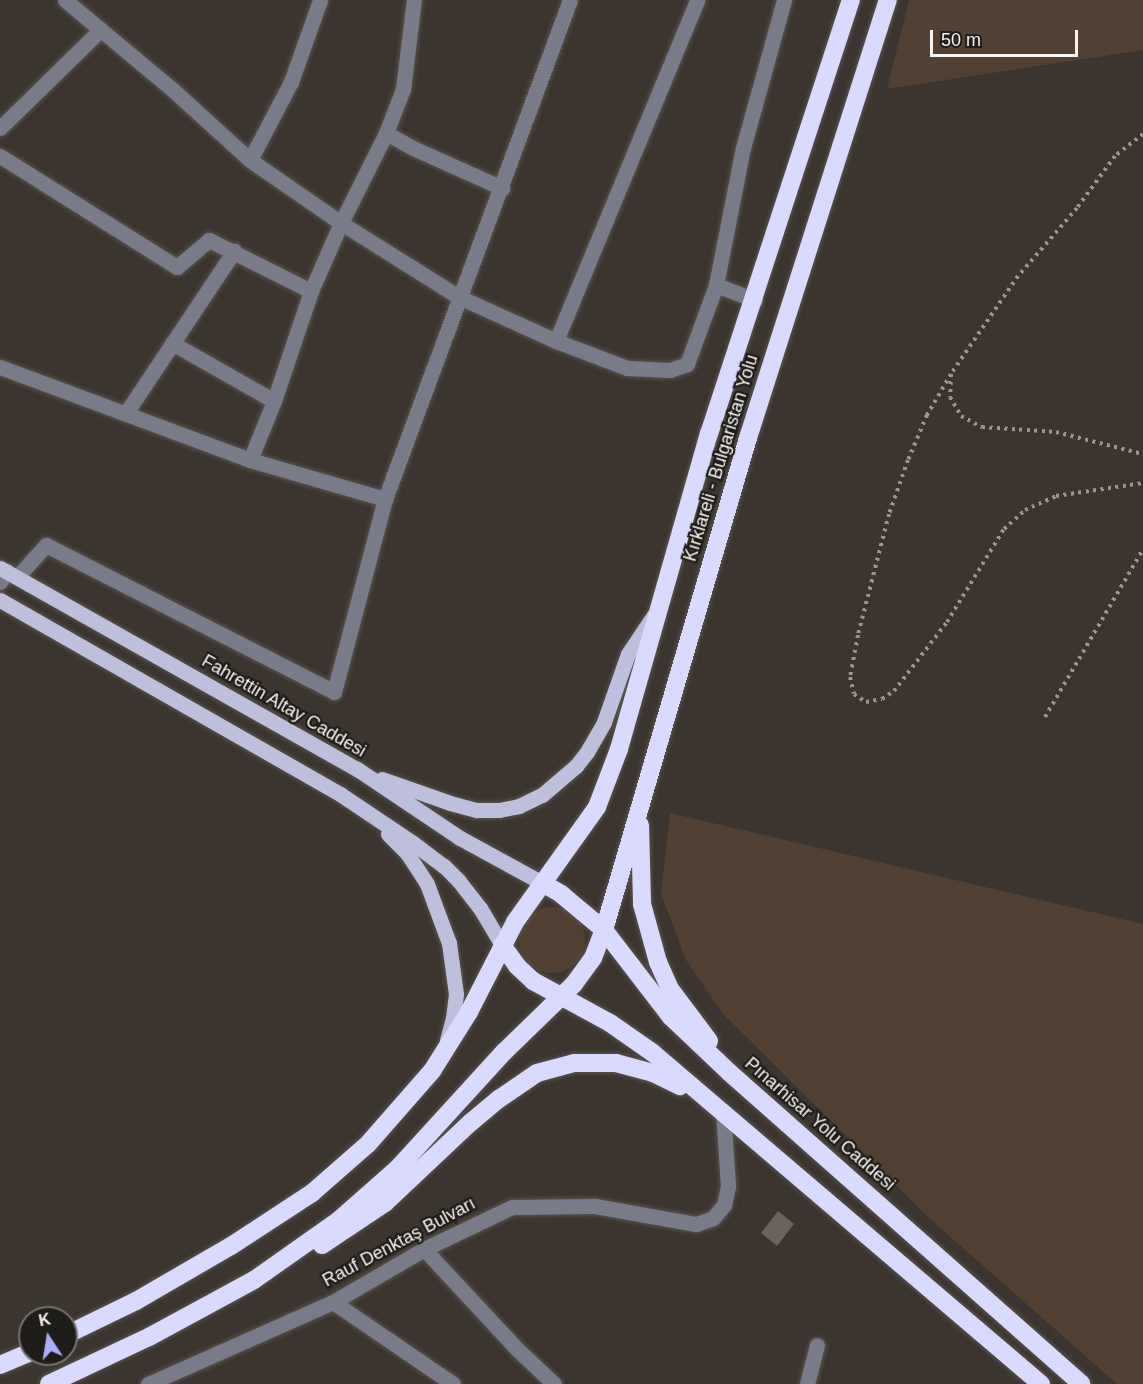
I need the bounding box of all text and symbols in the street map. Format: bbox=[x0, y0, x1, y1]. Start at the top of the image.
scale bar bbox=[933, 18, 1082, 56]
text: 50 m bbox=[941, 30, 981, 50]
street label: Kırklareli - Bulgaristan Yolu bbox=[679, 352, 763, 564]
street label: Fahrettin Altay Caddesi bbox=[198, 650, 370, 762]
street label: Pınarhisar Yolu Caddesi bbox=[740, 1053, 900, 1195]
street label: Rauf Denktaş Bulvarı bbox=[319, 1193, 479, 1291]
north arrow bbox=[18, 1306, 78, 1366]
text: K bbox=[37, 1310, 52, 1329]

